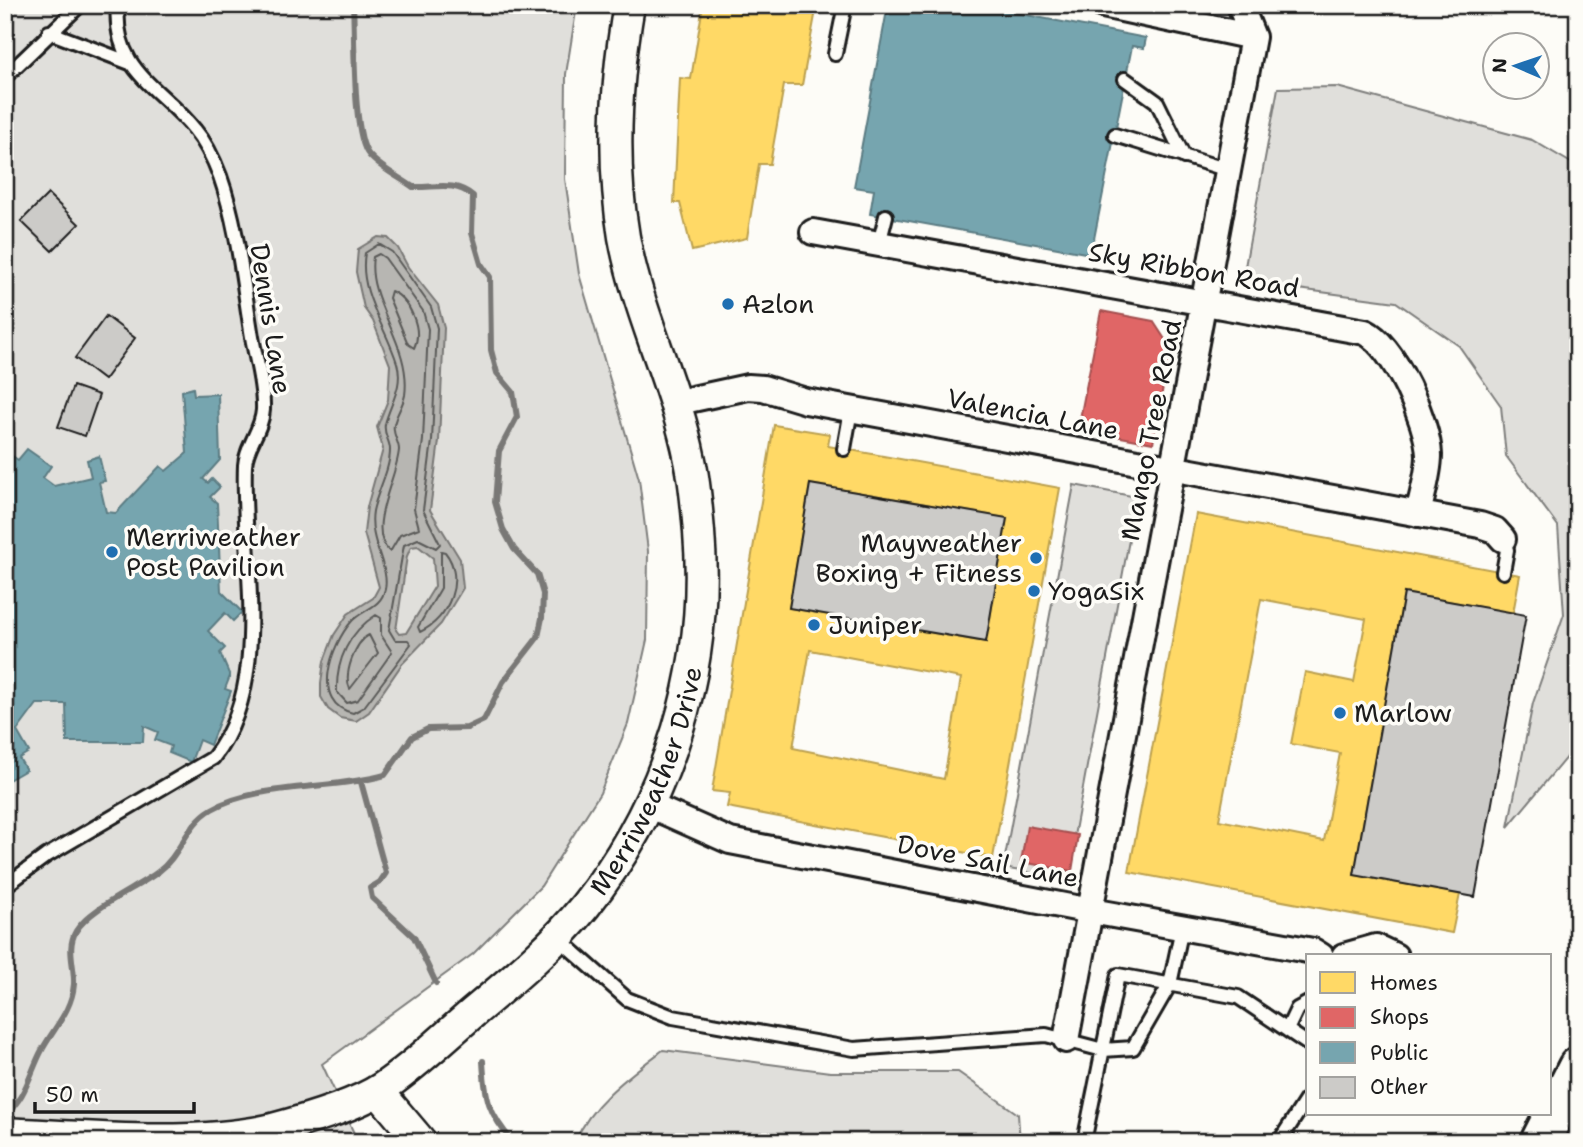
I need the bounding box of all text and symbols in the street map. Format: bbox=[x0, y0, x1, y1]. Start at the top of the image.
north arrow bbox=[1482, 32, 1552, 102]
text: N bbox=[1487, 57, 1512, 73]
street label: Sky Ribbon Road bbox=[1086, 234, 1302, 305]
street label: Dennis Lane bbox=[242, 241, 301, 397]
place label: Azlon bbox=[742, 286, 814, 321]
marker: Azlon bbox=[720, 296, 736, 312]
street label: Mango Tree Road bbox=[1112, 316, 1189, 544]
street label: Valencia Lane bbox=[944, 380, 1122, 447]
place label: Merriweather Post Pavilion bbox=[126, 519, 301, 584]
place label: Mayweather Boxing + Fitness bbox=[815, 525, 1022, 590]
marker: Merriweather Post Pavilion bbox=[104, 544, 120, 560]
marker: Mayweather Boxing + Fitness bbox=[1028, 550, 1044, 566]
place label: YogaSix bbox=[1048, 573, 1144, 608]
marker: YogaSix bbox=[1026, 583, 1042, 599]
place label: Juniper bbox=[828, 607, 922, 642]
marker: Juniper bbox=[806, 617, 822, 633]
street label: Merriweather Drive bbox=[581, 663, 710, 902]
place label: Marlow bbox=[1354, 695, 1452, 730]
marker: Marlow bbox=[1332, 705, 1348, 721]
street label: Dove Sail Lane bbox=[894, 826, 1082, 895]
legend bbox=[1306, 954, 1552, 1116]
text: Homes bbox=[1370, 969, 1438, 997]
text: Shops bbox=[1370, 1003, 1429, 1031]
text: Public bbox=[1370, 1039, 1429, 1067]
scale bar bbox=[35, 1070, 194, 1114]
text: Other bbox=[1370, 1073, 1428, 1101]
text: 50 m bbox=[46, 1081, 99, 1109]

